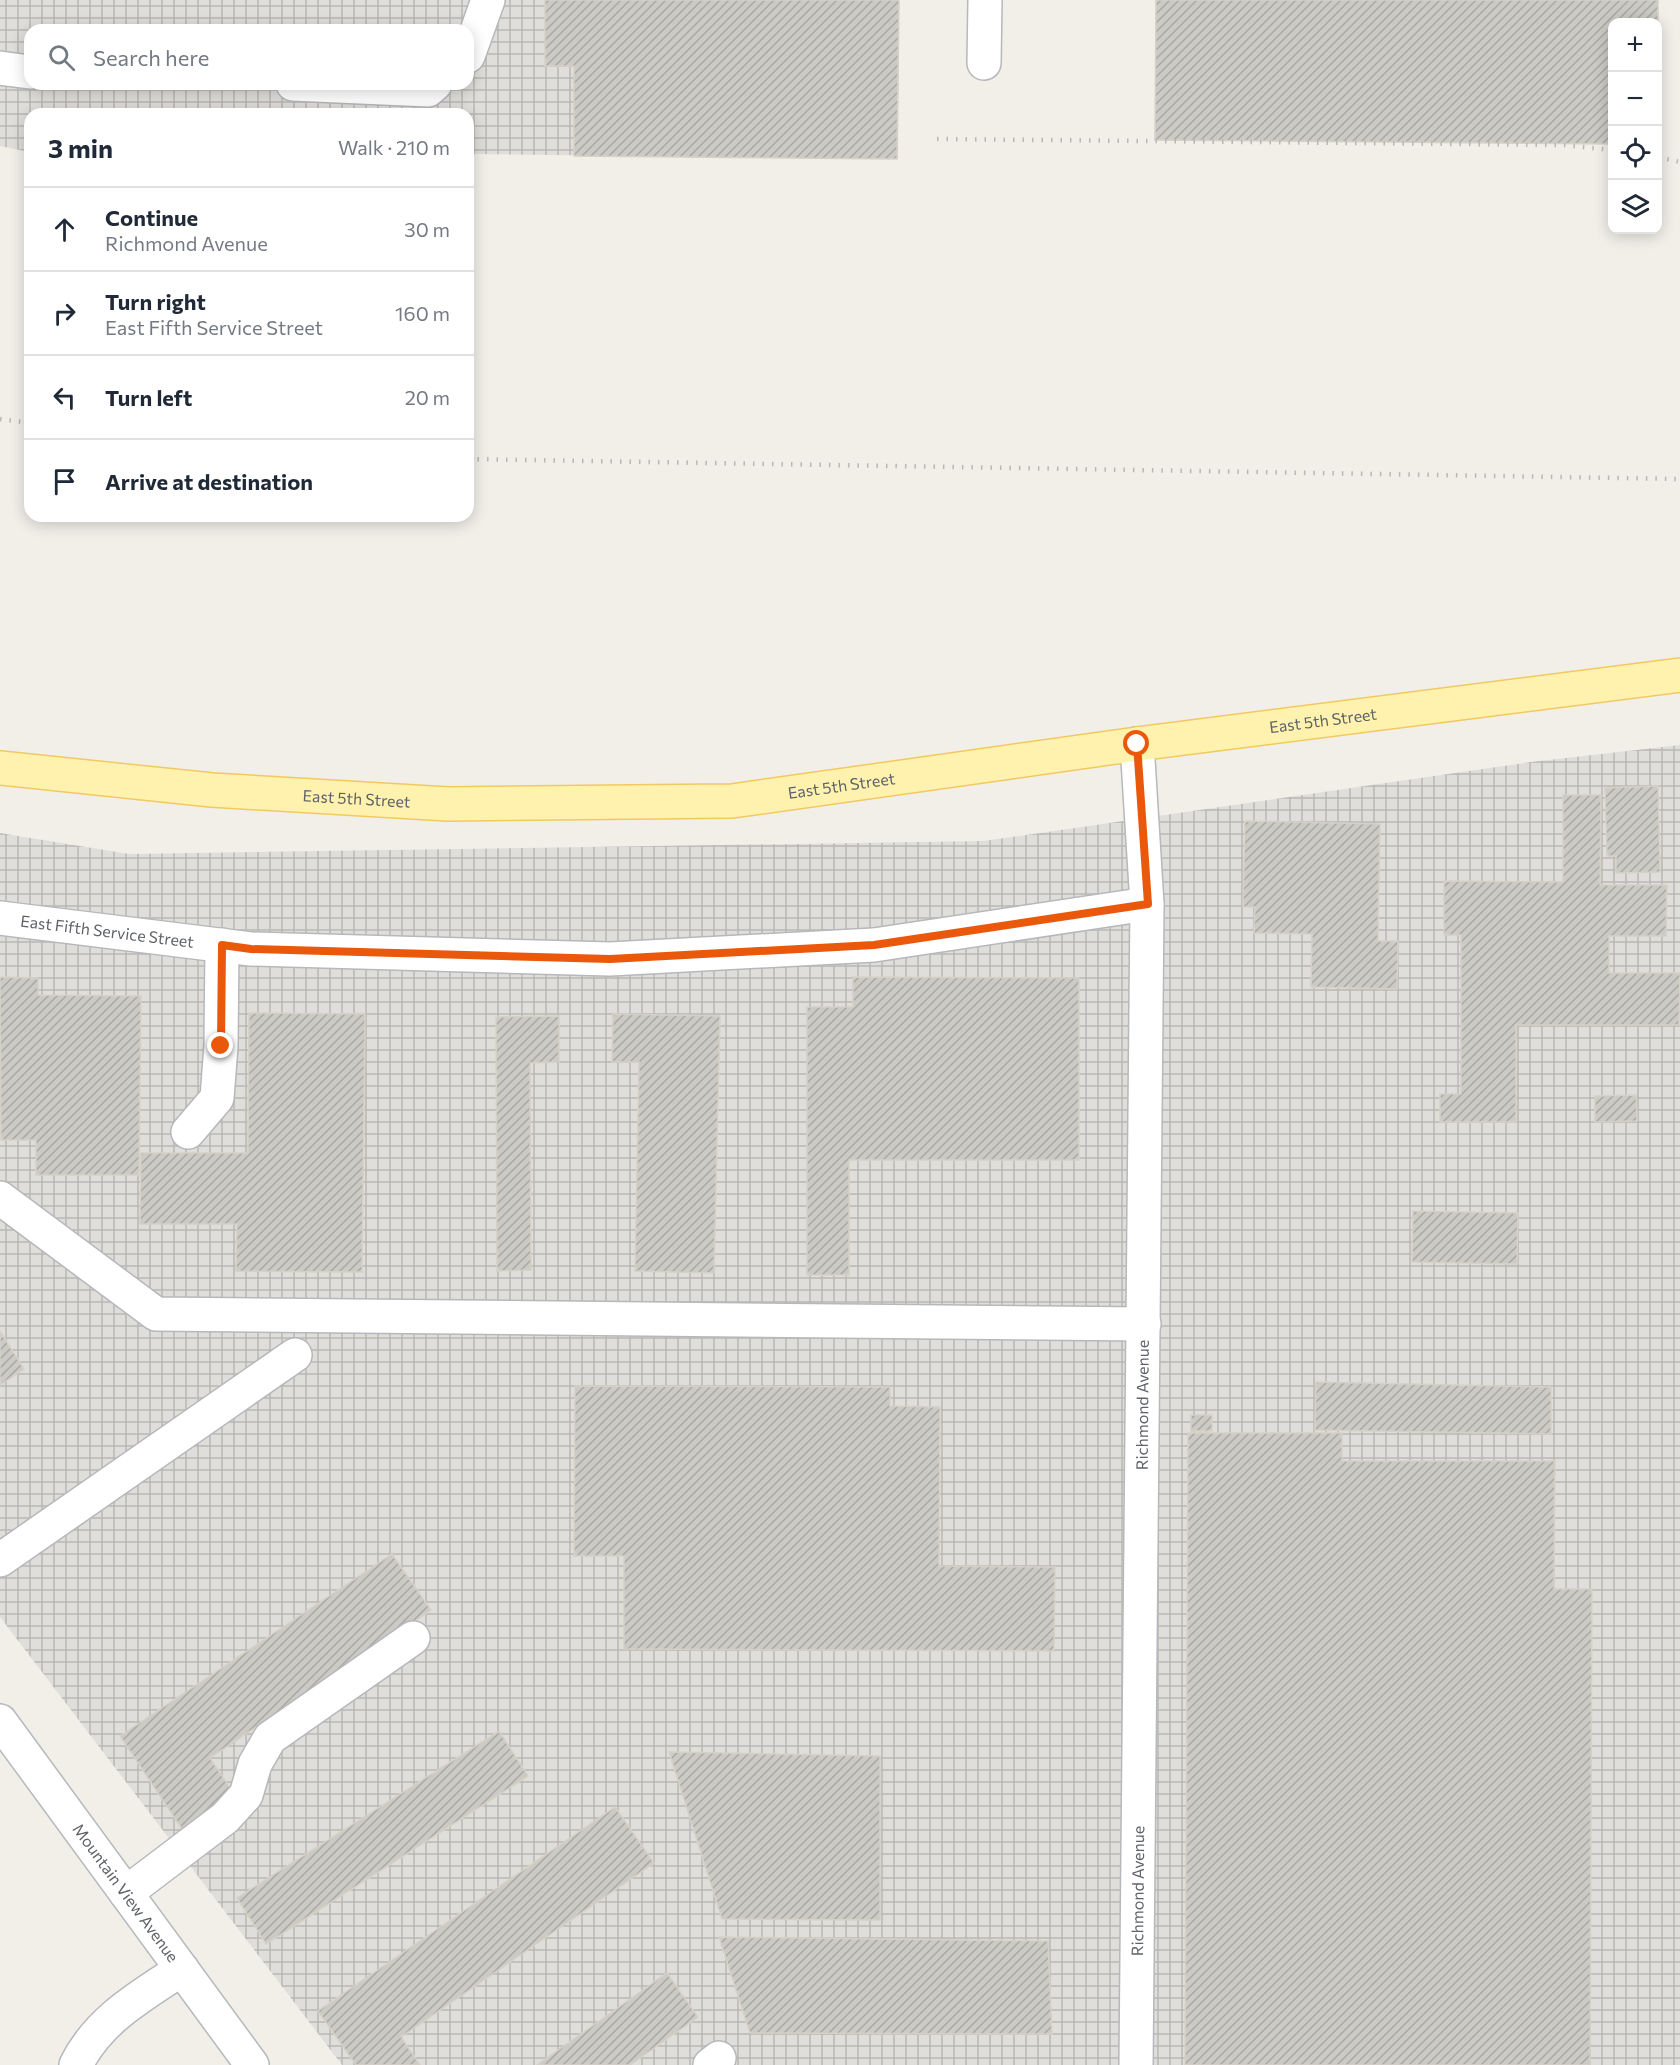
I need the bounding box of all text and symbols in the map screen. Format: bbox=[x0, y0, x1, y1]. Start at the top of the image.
map controls bbox=[1608, 18, 1662, 234]
button: + bbox=[1608, 18, 1662, 72]
search box bbox=[24, 24, 474, 90]
icon: search bbox=[45, 41, 78, 74]
text: Search here bbox=[93, 44, 209, 71]
button: − bbox=[1608, 72, 1662, 126]
button: locate bbox=[1608, 126, 1662, 180]
text: 3 min bbox=[48, 132, 113, 163]
text: Walk · 210 m bbox=[338, 135, 450, 159]
button: layers bbox=[1608, 180, 1662, 234]
text: Continue bbox=[105, 204, 198, 231]
icon: ahead bbox=[48, 213, 81, 246]
text: 30 m bbox=[404, 217, 450, 241]
text: Richmond Avenue bbox=[105, 231, 268, 255]
text: Turn right bbox=[105, 288, 206, 315]
icon: right bbox=[48, 297, 81, 330]
text: 160 m bbox=[395, 301, 450, 325]
text: East Fifth Service Street bbox=[105, 315, 323, 339]
icon: left bbox=[48, 381, 81, 414]
text: Turn left bbox=[105, 384, 192, 411]
text: 20 m bbox=[405, 385, 450, 409]
icon: arrive bbox=[48, 465, 81, 498]
text: Arrive at destination bbox=[105, 468, 313, 495]
street label: East 5th Street bbox=[1268, 704, 1378, 736]
route start bbox=[1123, 730, 1149, 756]
street label: East 5th Street bbox=[786, 768, 897, 802]
street label: East 5th Street bbox=[302, 785, 412, 811]
street label: East Fifth Service Street bbox=[19, 911, 195, 951]
route end bbox=[207, 1032, 233, 1058]
street label: Richmond Avenue bbox=[1132, 1340, 1152, 1470]
street label: Mountain View Avenue bbox=[69, 1820, 183, 1965]
street label: Richmond Avenue bbox=[1127, 1826, 1147, 1956]

